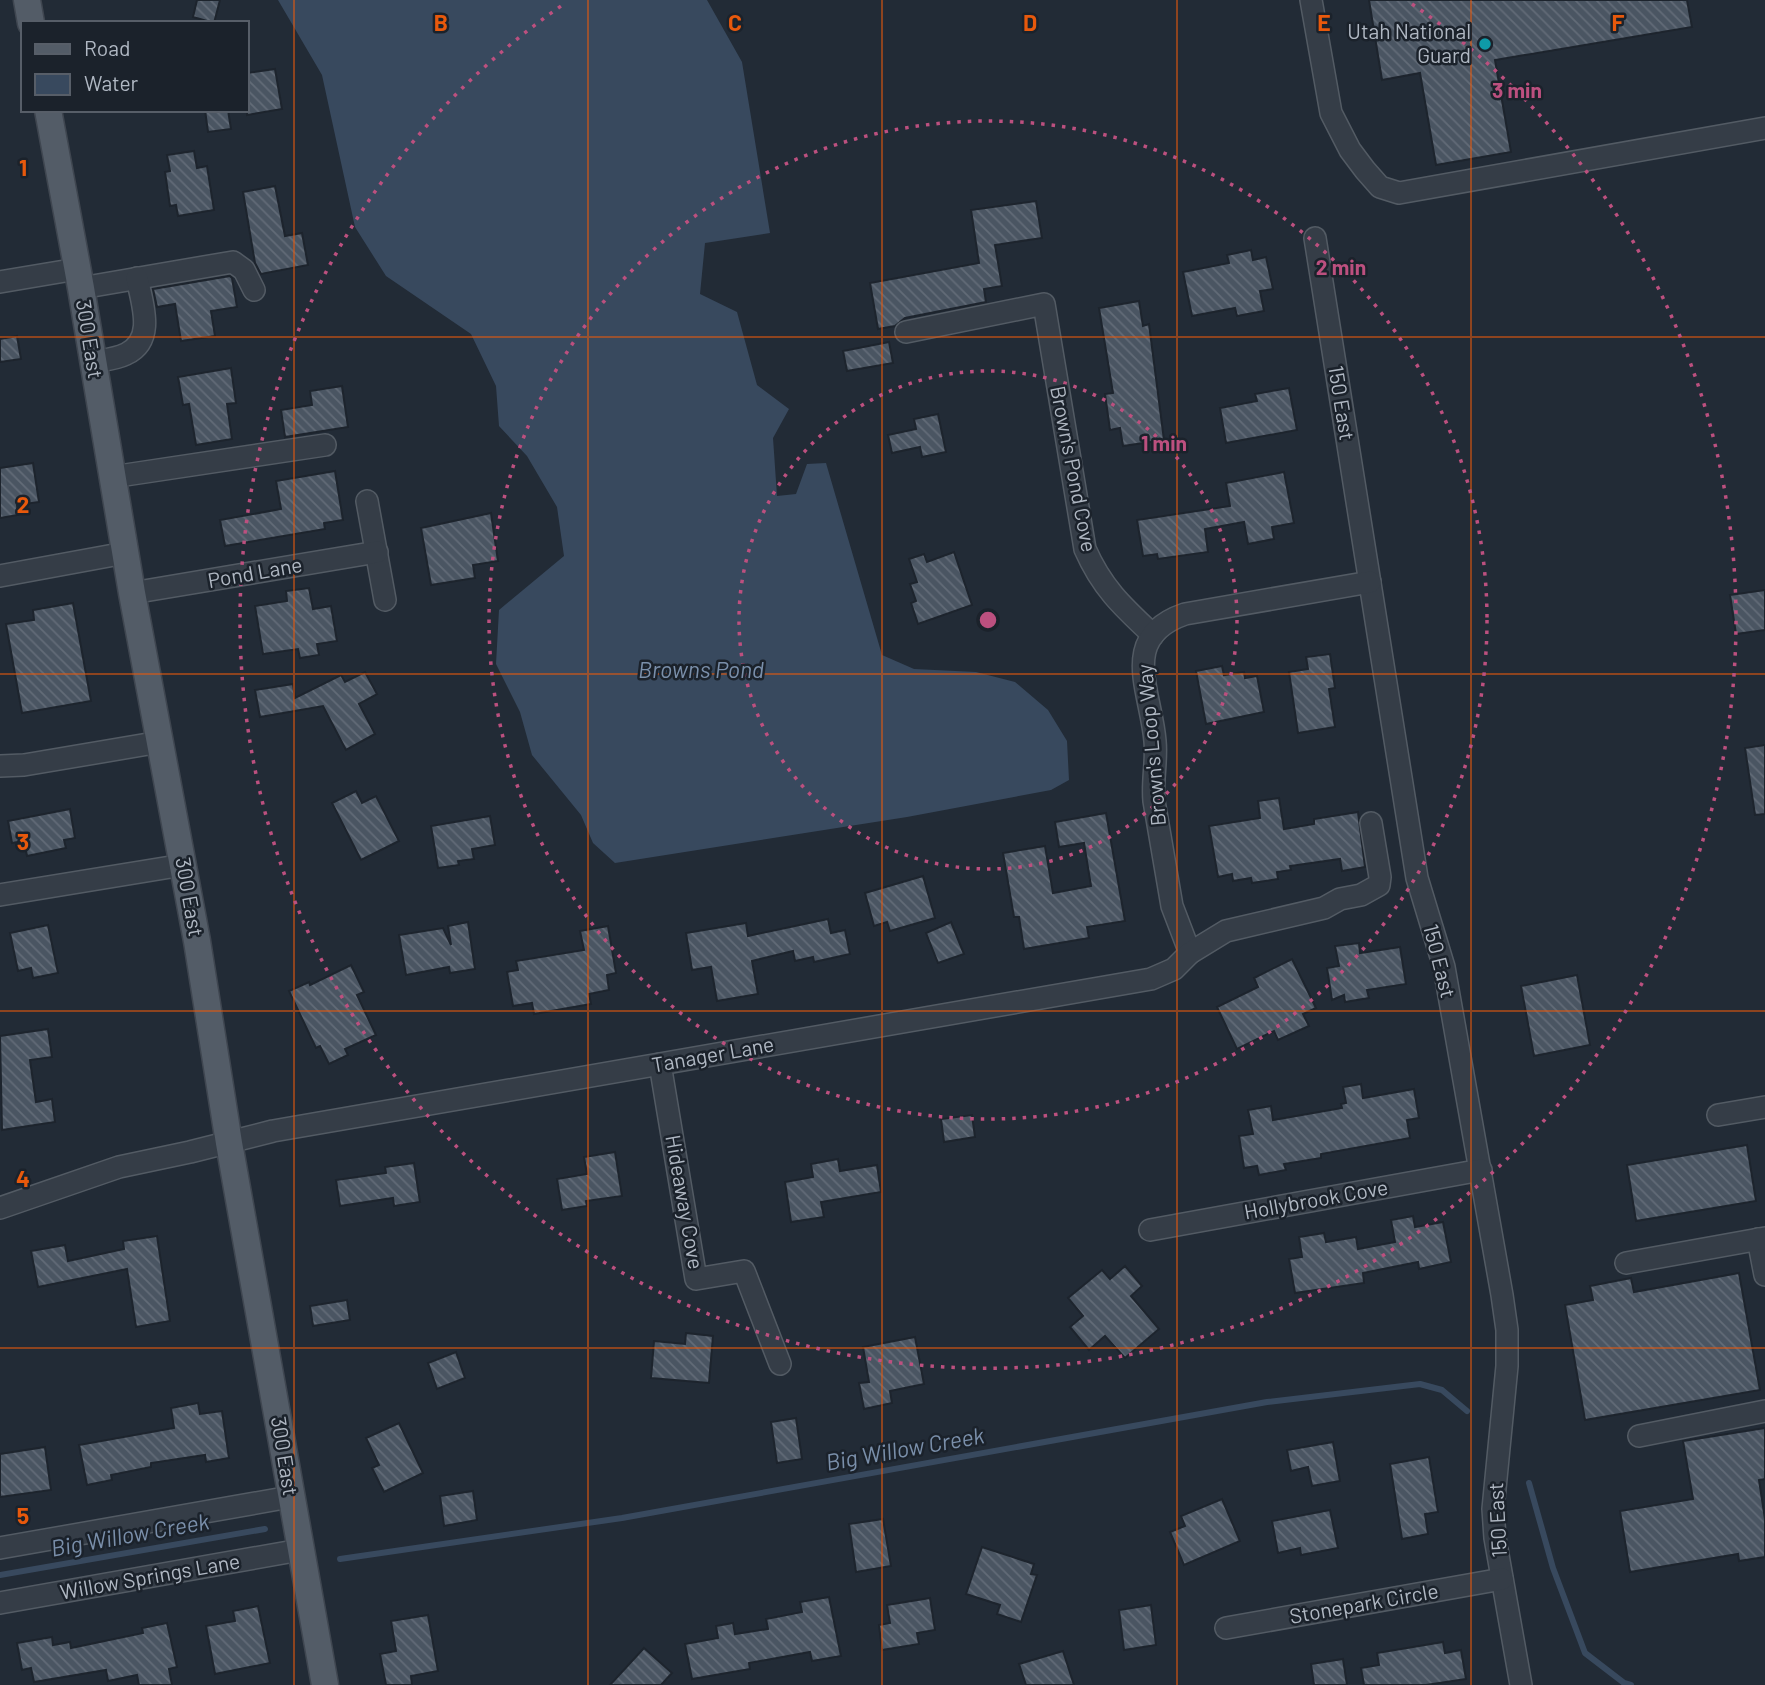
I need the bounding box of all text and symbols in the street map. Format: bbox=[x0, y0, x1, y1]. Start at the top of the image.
text: B bbox=[434, 8, 448, 36]
text: C bbox=[728, 8, 742, 36]
text: D bbox=[1023, 8, 1037, 36]
text: E bbox=[1317, 8, 1331, 36]
text: F bbox=[1612, 8, 1625, 36]
place label: Utah National Guard bbox=[1347, 18, 1471, 67]
legend bbox=[21, 21, 248, 112]
text: Road bbox=[84, 35, 130, 60]
marker: Utah National Guard bbox=[1477, 36, 1493, 52]
text: Water bbox=[84, 70, 139, 95]
text: 3 min bbox=[1492, 77, 1542, 102]
text: 1 bbox=[19, 153, 27, 181]
text: 2 min bbox=[1316, 254, 1366, 279]
street label: 300 East bbox=[72, 297, 109, 380]
street label: 150 East bbox=[1324, 364, 1361, 442]
street label: Brown's Pond Cove bbox=[1046, 383, 1103, 554]
text: 1 min bbox=[1141, 430, 1187, 455]
text: 2 bbox=[17, 490, 29, 518]
street label: Pond Lane bbox=[206, 551, 304, 592]
centre of rings bbox=[976, 608, 1000, 632]
water label: Browns Pond bbox=[638, 655, 764, 683]
street label: Brown's Loop Way bbox=[1131, 663, 1170, 827]
text: 3 bbox=[17, 827, 29, 855]
street label: 300 East bbox=[171, 855, 210, 938]
street label: 150 East bbox=[1419, 921, 1462, 1000]
street label: Tanager Lane bbox=[650, 1030, 776, 1077]
street label: Hideaway Cove bbox=[661, 1132, 710, 1271]
text: 4 bbox=[16, 1164, 30, 1192]
street label: Hollybrook Cove bbox=[1242, 1174, 1390, 1223]
street label: 300 East bbox=[267, 1414, 304, 1497]
water label: Big Willow Creek bbox=[823, 1420, 986, 1476]
street label: 150 East bbox=[1482, 1482, 1511, 1558]
text: 5 bbox=[17, 1501, 29, 1529]
water label: Big Willow Creek bbox=[48, 1506, 211, 1562]
street label: Willow Springs Lane bbox=[58, 1547, 242, 1604]
street label: Stonepark Circle bbox=[1287, 1577, 1440, 1628]

